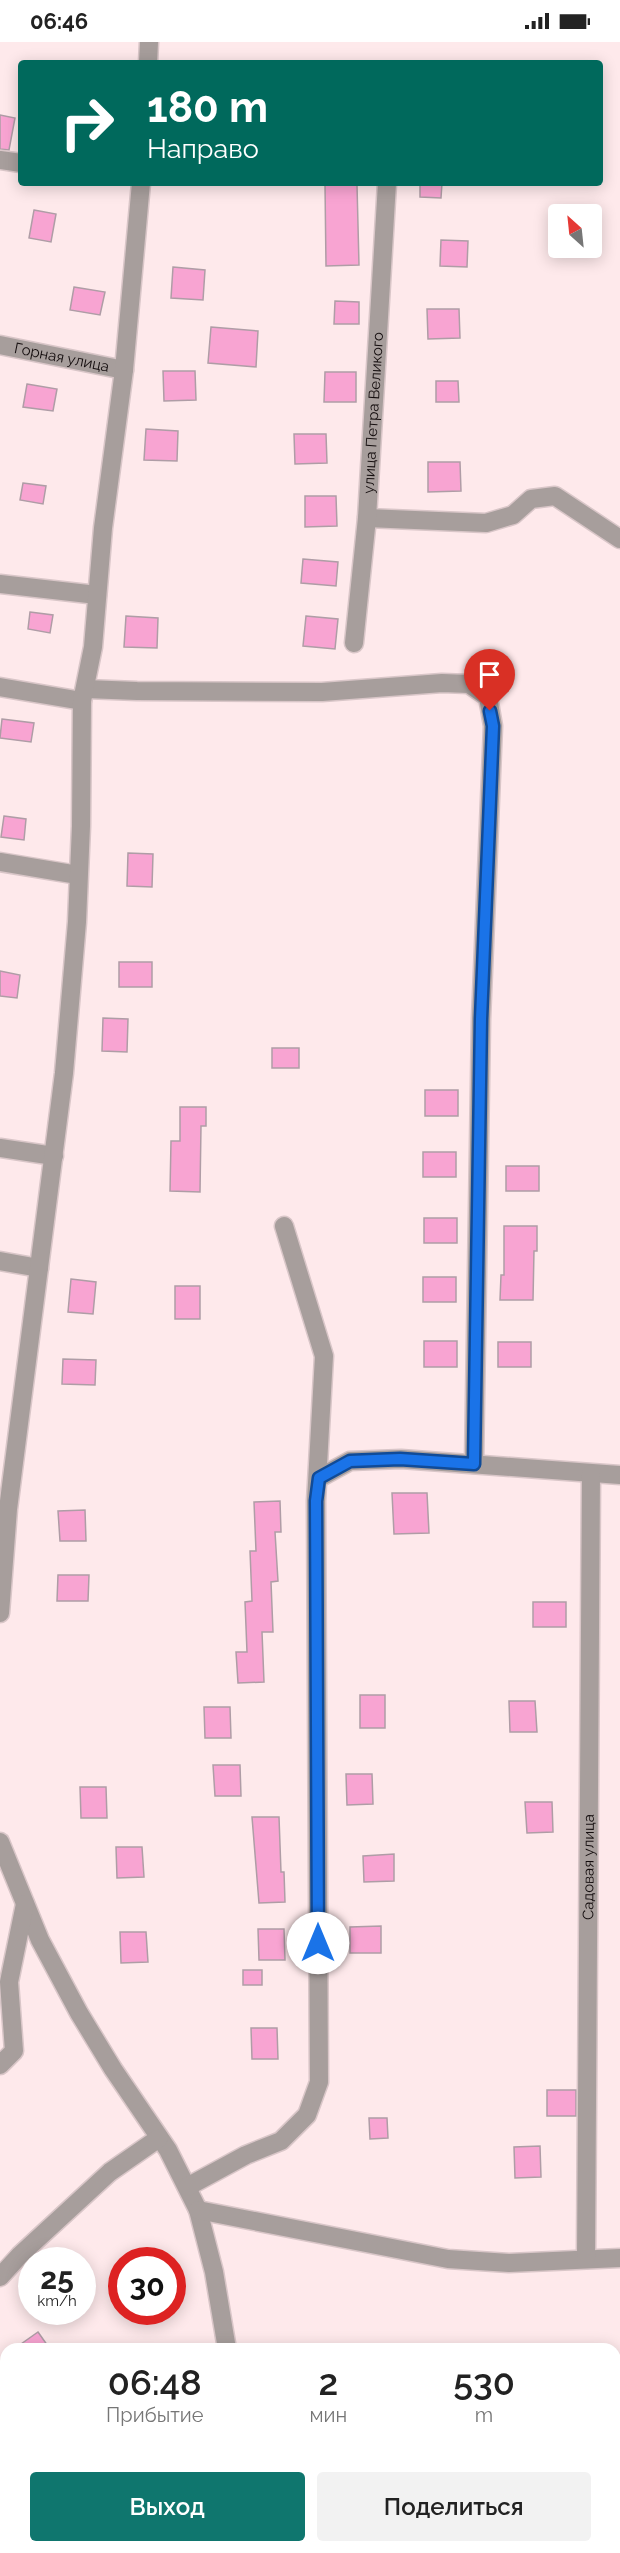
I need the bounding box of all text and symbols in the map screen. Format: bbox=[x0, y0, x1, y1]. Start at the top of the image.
text: 06:46 bbox=[30, 8, 88, 34]
text: 180 m bbox=[147, 83, 268, 132]
icon: right bbox=[48, 84, 126, 162]
text: Направо bbox=[147, 133, 259, 164]
north arrow bbox=[548, 204, 602, 258]
map controls bbox=[548, 204, 602, 258]
street label: улица Петра Великого bbox=[359, 331, 387, 494]
street label: Горная улица bbox=[13, 339, 111, 376]
pin bbox=[464, 649, 515, 711]
icon: arrive bbox=[473, 658, 506, 691]
street label: Садовая улица bbox=[579, 1814, 598, 1920]
position arrow bbox=[286, 1911, 350, 1975]
speed limit sign: 30 bbox=[108, 2247, 186, 2325]
text: 25 bbox=[40, 2261, 74, 2296]
text: km/h bbox=[37, 2292, 77, 2310]
text: 06:48 bbox=[108, 2361, 202, 2403]
text: 2 bbox=[318, 2361, 338, 2403]
text: 530 bbox=[453, 2361, 515, 2403]
text: Прибытие bbox=[106, 2403, 203, 2427]
text: мин bbox=[310, 2403, 347, 2427]
text: m bbox=[475, 2403, 493, 2427]
button: Выход bbox=[30, 2472, 305, 2541]
button: Поделиться bbox=[317, 2472, 591, 2541]

